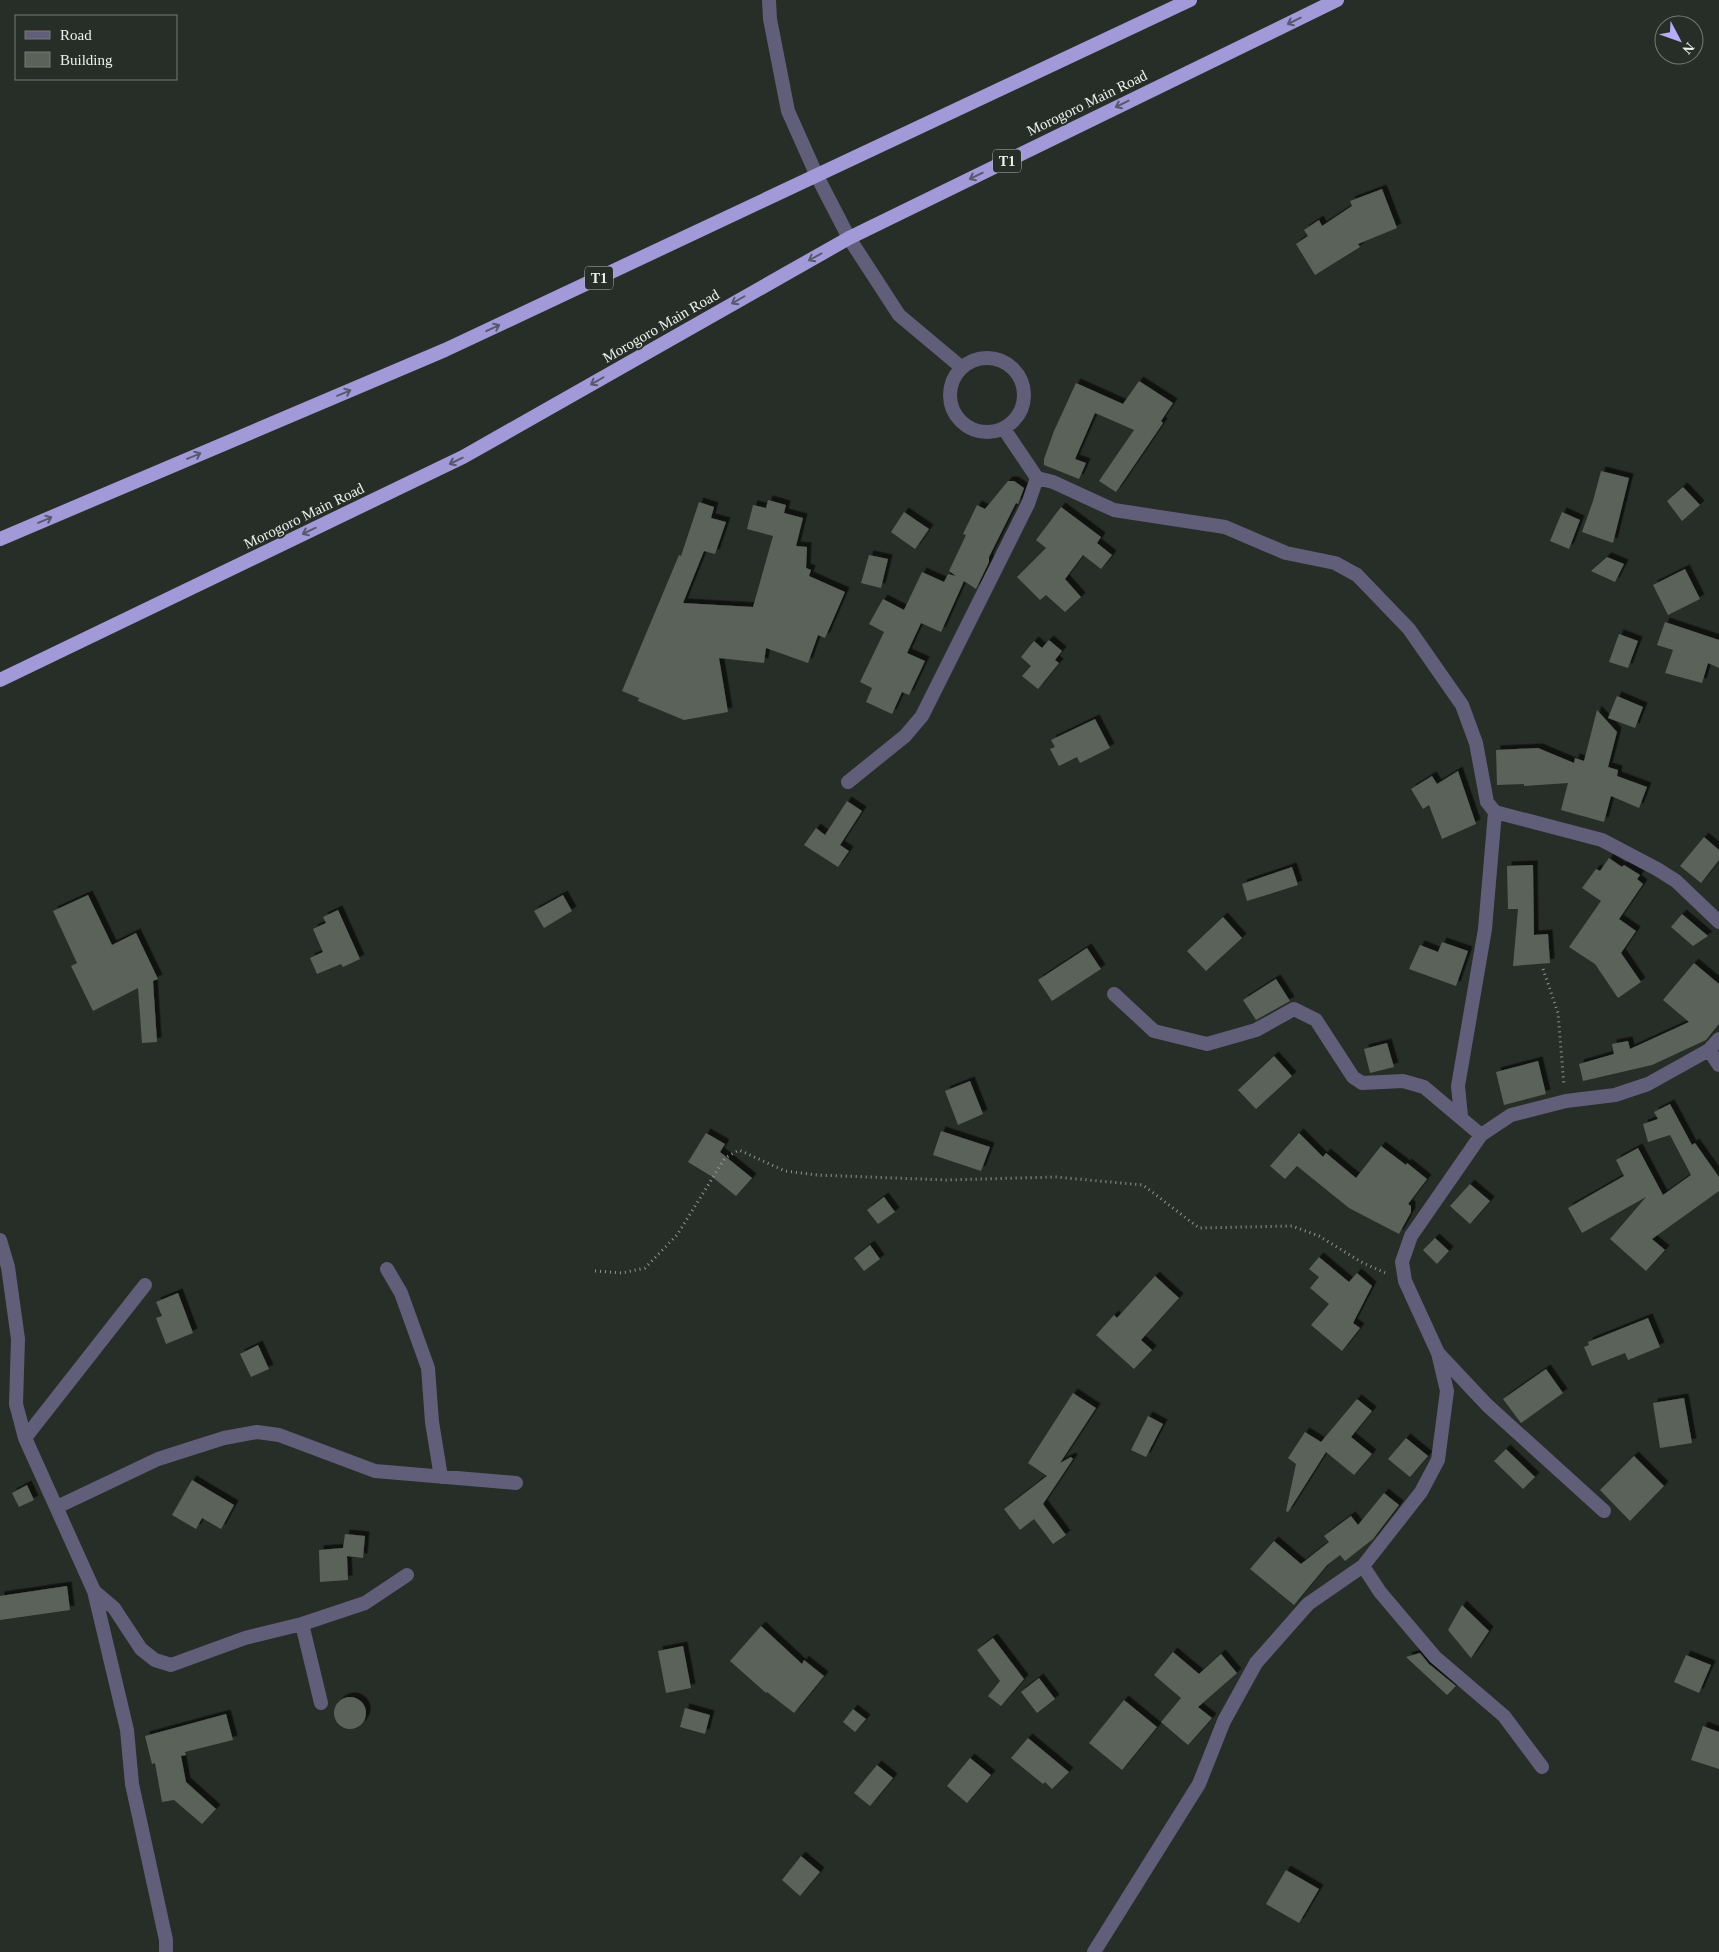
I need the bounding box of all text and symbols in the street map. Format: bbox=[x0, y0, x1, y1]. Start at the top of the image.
legend bbox=[15, 15, 178, 80]
north arrow bbox=[1654, 15, 1704, 65]
one-way arrow bbox=[1286, 16, 1301, 26]
text: Road bbox=[60, 27, 92, 43]
text: N bbox=[1679, 39, 1697, 57]
text: Building bbox=[60, 52, 113, 68]
street label: Morogoro Main Road bbox=[1024, 67, 1150, 139]
one-way arrow bbox=[1115, 100, 1130, 109]
road number: T1 bbox=[993, 150, 1021, 172]
one-way arrow bbox=[969, 172, 984, 181]
one-way arrow bbox=[807, 252, 822, 262]
road number: T1 bbox=[585, 266, 613, 290]
street label: Morogoro Main Road bbox=[600, 286, 722, 366]
one-way arrow bbox=[731, 295, 746, 305]
one-way arrow bbox=[485, 322, 500, 332]
one-way arrow bbox=[590, 376, 605, 386]
one-way arrow bbox=[336, 387, 351, 397]
one-way arrow bbox=[187, 451, 202, 460]
one-way arrow bbox=[449, 456, 464, 466]
street label: Morogoro Main Road bbox=[241, 480, 367, 552]
one-way arrow bbox=[37, 514, 52, 524]
one-way arrow bbox=[302, 527, 317, 536]

